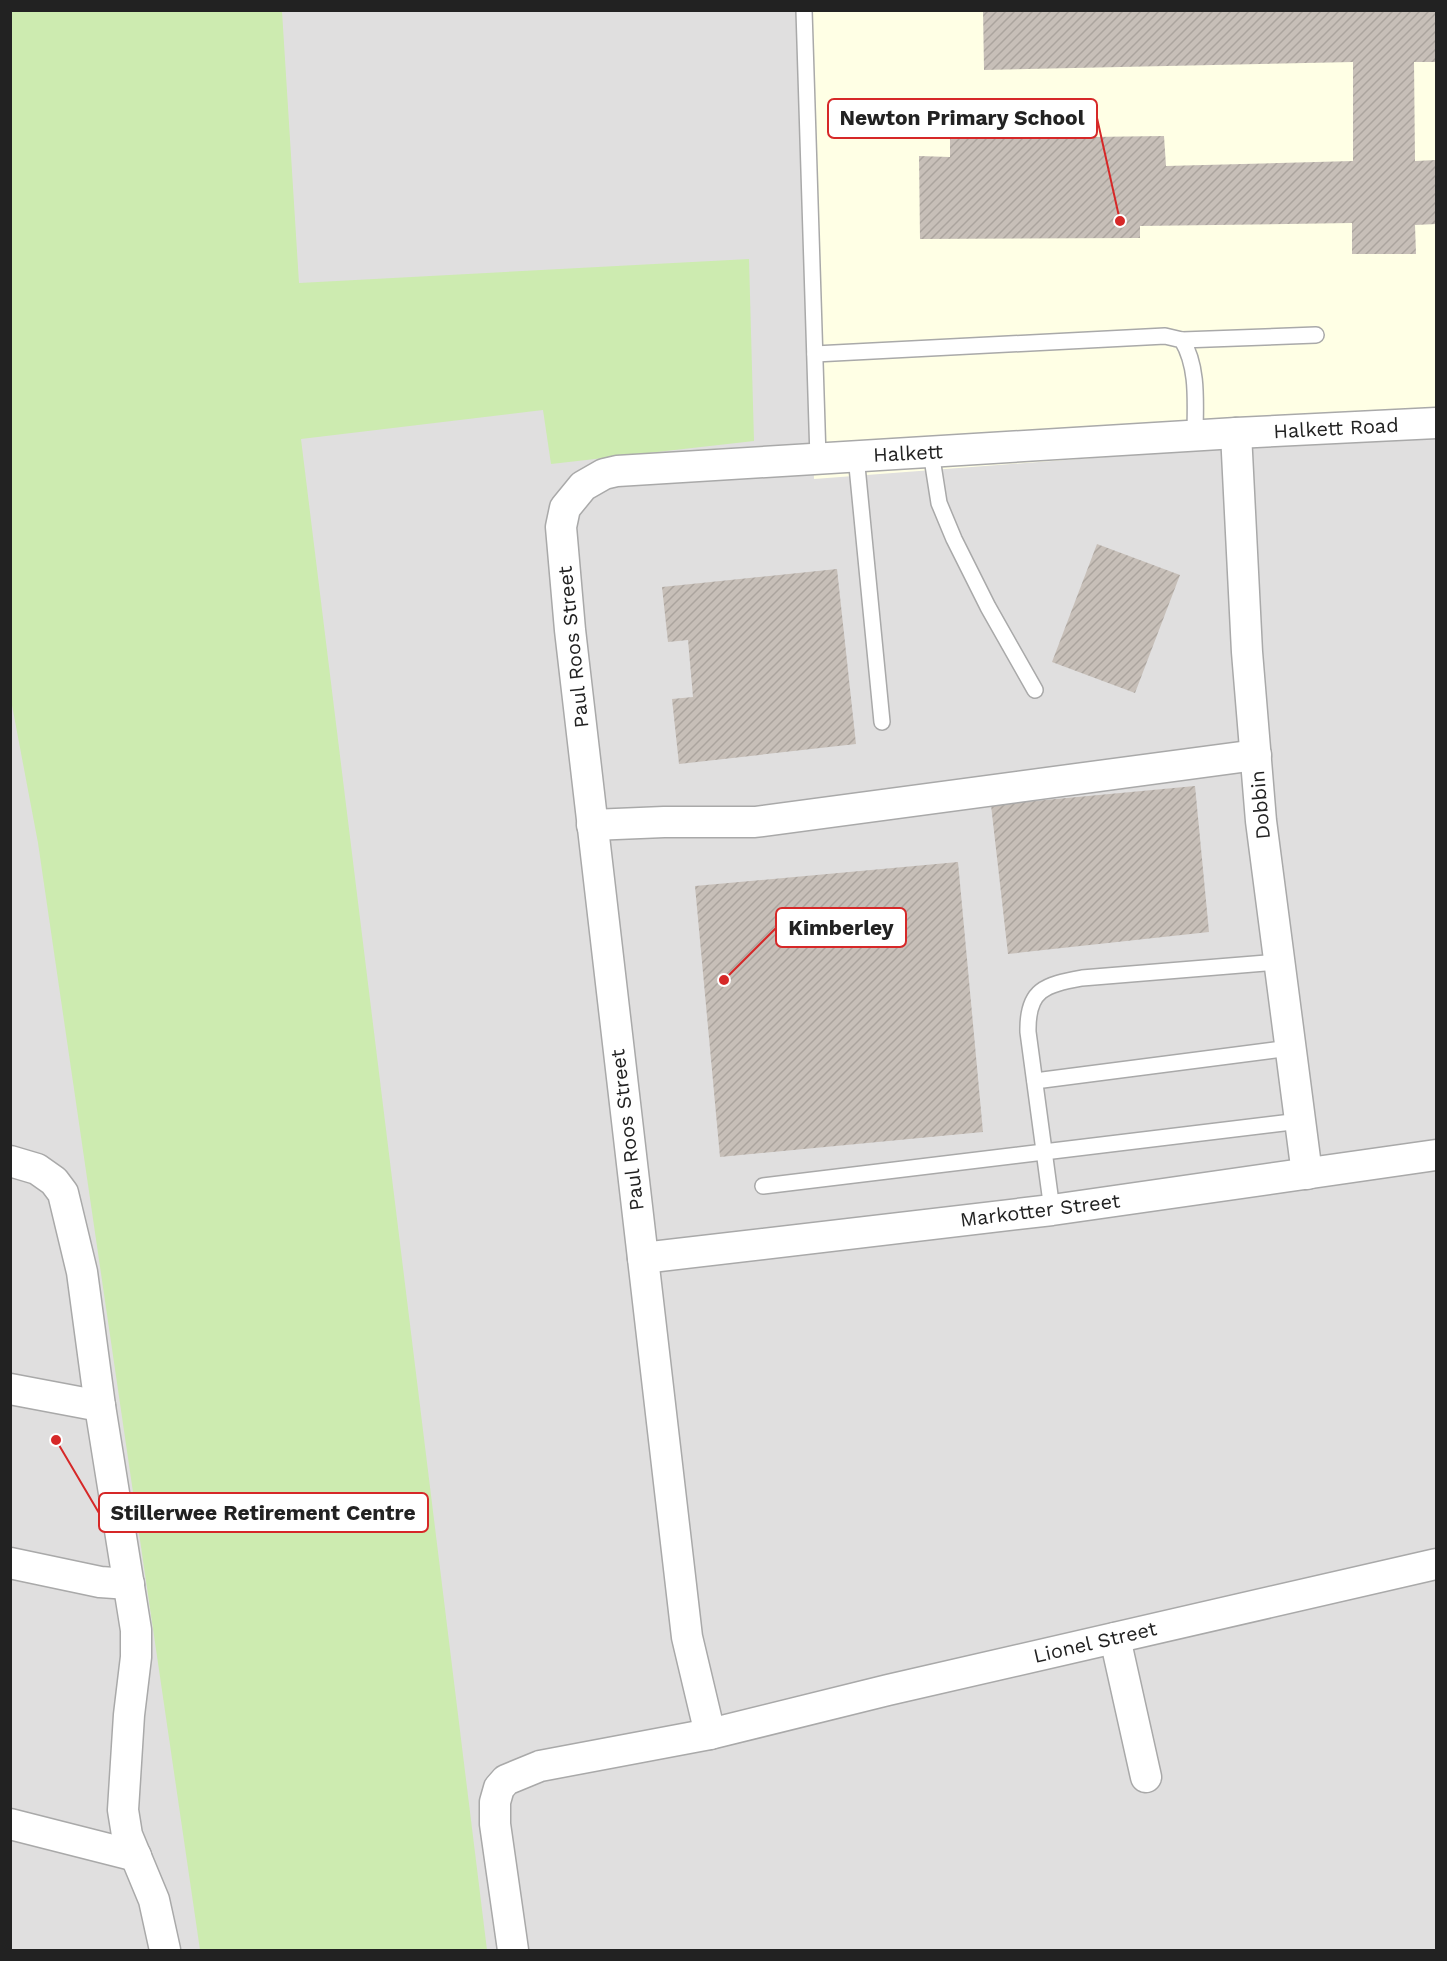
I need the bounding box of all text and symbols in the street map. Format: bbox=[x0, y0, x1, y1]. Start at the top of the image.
callout: Newton Primary School bbox=[828, 99, 1097, 138]
text: Newton Primary School bbox=[839, 105, 1085, 130]
street label: Halkett Road bbox=[1273, 413, 1399, 443]
street label: Halkett bbox=[873, 439, 944, 467]
street label: Paul Roos Street bbox=[553, 564, 593, 729]
street label: Dobbin bbox=[1245, 769, 1275, 841]
callout: Kimberley bbox=[776, 908, 906, 947]
text: Kimberley bbox=[788, 915, 894, 940]
street label: Paul Roos Street bbox=[605, 1047, 649, 1212]
street label: Markotter Street bbox=[959, 1188, 1122, 1232]
callout: Stillerwee Retirement Centre bbox=[99, 1493, 428, 1532]
text: Stillerwee Retirement Centre bbox=[110, 1500, 416, 1525]
street label: Lionel Street bbox=[1031, 1616, 1160, 1668]

